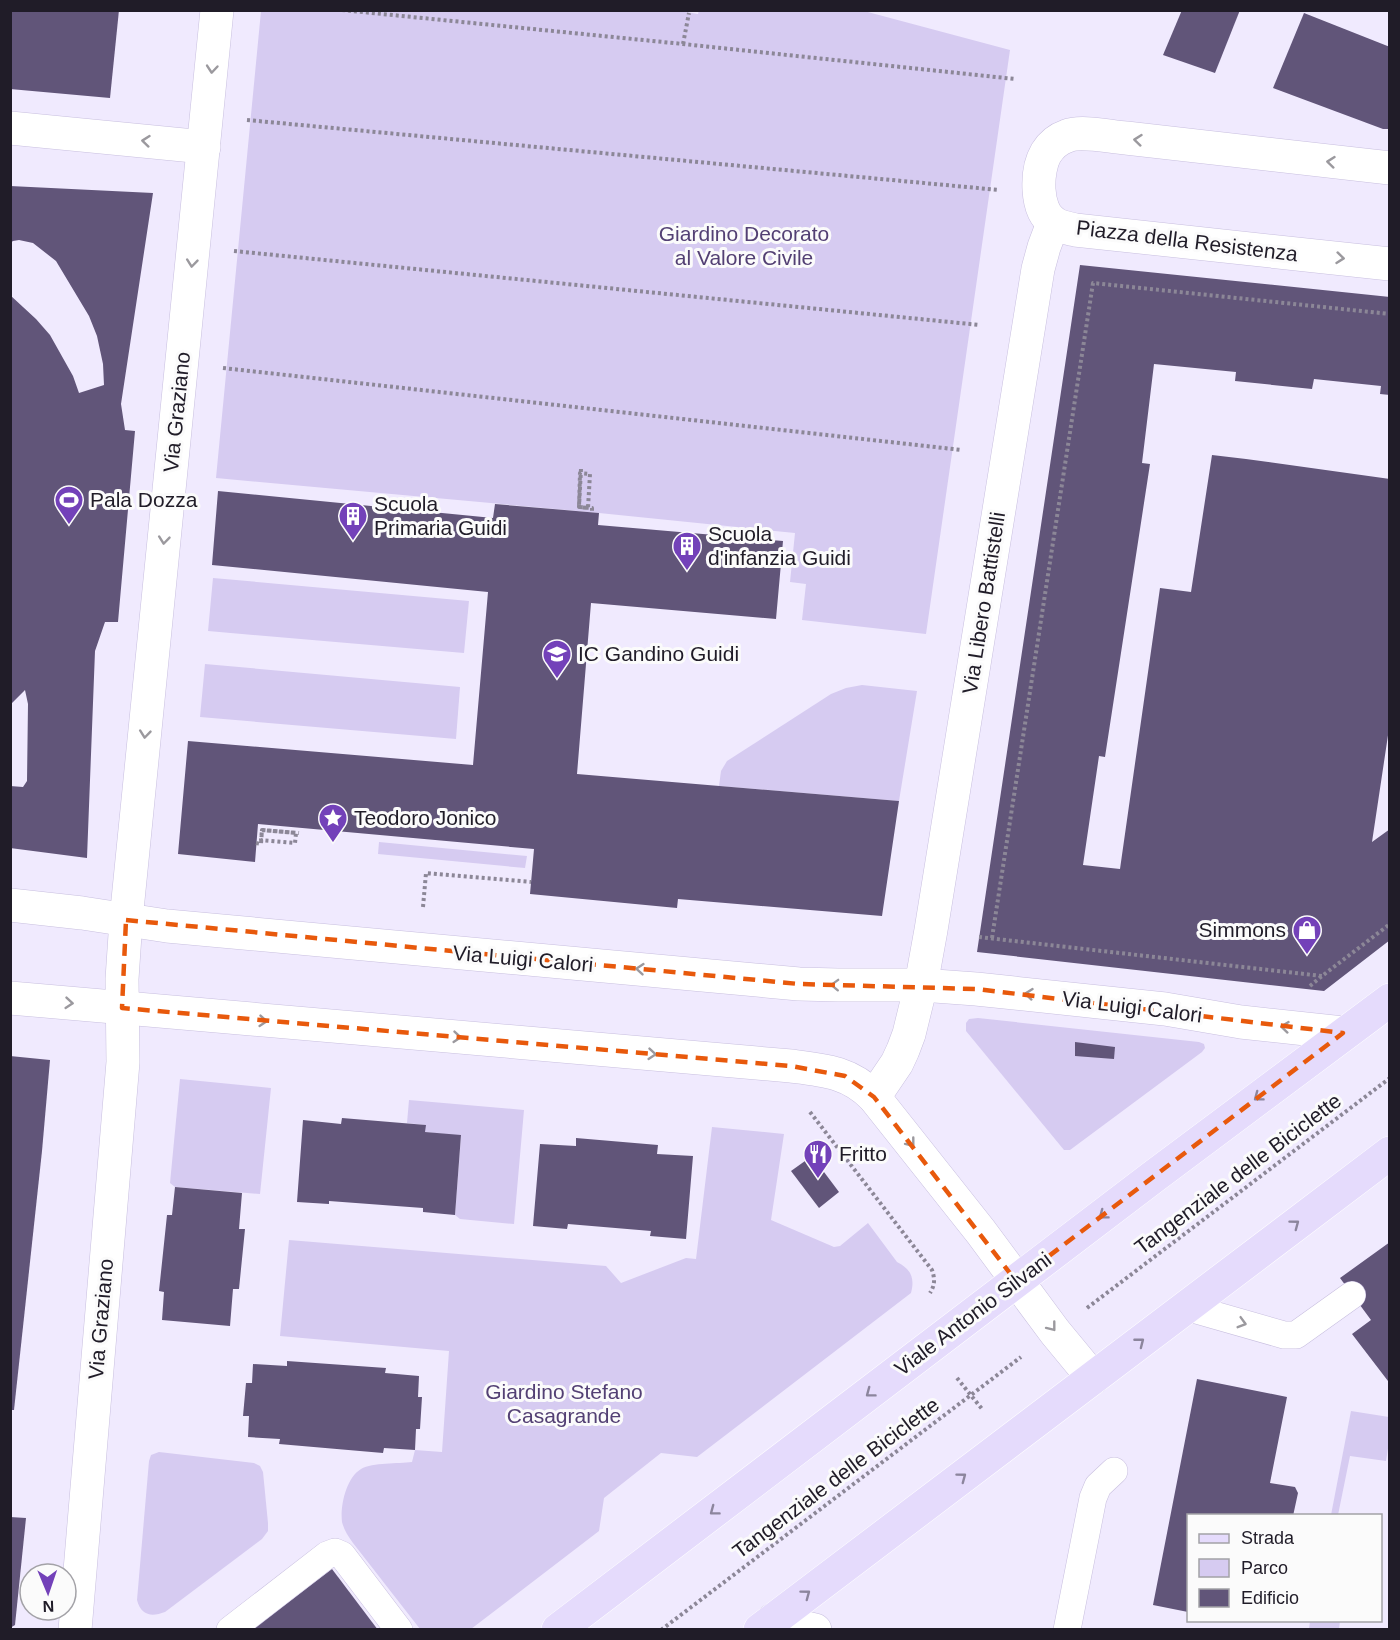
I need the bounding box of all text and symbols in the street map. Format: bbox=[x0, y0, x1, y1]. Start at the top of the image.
one-way arrow bbox=[206, 64, 219, 73]
one-way arrow bbox=[1133, 134, 1142, 146]
one-way arrow bbox=[141, 135, 151, 148]
one-way arrow bbox=[1327, 156, 1336, 168]
street label: Piazza della Resistenza bbox=[1075, 216, 1299, 266]
park label: Giardino Decorato al Valore Civile bbox=[659, 222, 829, 269]
one-way arrow bbox=[1335, 252, 1344, 264]
one-way arrow bbox=[187, 258, 199, 267]
street label: Via Graziano bbox=[159, 351, 194, 473]
sports icon: Pala Dozza bbox=[53, 484, 85, 526]
place label: Pala Dozza bbox=[90, 488, 198, 511]
place label: Scuola Primaria Guidi bbox=[374, 492, 507, 539]
building icon: Scuola Primaria Guidi bbox=[337, 500, 369, 542]
street label: Via Libero Battistelli bbox=[958, 510, 1009, 696]
place label: Scuola d'infanzia Guidi bbox=[708, 522, 851, 569]
building icon: Scuola d'infanzia Guidi bbox=[671, 530, 703, 572]
one-way arrow bbox=[158, 536, 171, 545]
school or university icon: IC Gandino Guidi bbox=[541, 638, 573, 680]
place label: IC Gandino Guidi bbox=[578, 642, 739, 665]
one-way arrow bbox=[139, 730, 152, 739]
place icon: Teodoro Jonico bbox=[317, 802, 349, 844]
place label: Teodoro Jonico bbox=[354, 806, 496, 829]
shop icon: Simmons bbox=[1291, 914, 1323, 956]
place label: Simmons bbox=[1198, 918, 1286, 941]
street label: Via Luigi Calori bbox=[452, 941, 594, 976]
one-way arrow bbox=[636, 963, 645, 976]
one-way arrow bbox=[830, 979, 839, 991]
street label: Via Luigi Calori bbox=[1061, 987, 1203, 1027]
one-way arrow bbox=[1025, 988, 1034, 1001]
one-way arrow bbox=[64, 996, 73, 1009]
one-way arrow bbox=[259, 1014, 268, 1027]
one-way arrow bbox=[1281, 1021, 1290, 1034]
one-way arrow bbox=[453, 1031, 462, 1044]
one-way arrow bbox=[647, 1047, 656, 1060]
street label: Tangenziale delle Biciclette bbox=[1130, 1089, 1345, 1259]
one-way arrow bbox=[1254, 1090, 1265, 1101]
one-way arrow bbox=[903, 1136, 914, 1147]
restaurant icon: Fritto bbox=[802, 1138, 834, 1180]
place label: Fritto bbox=[839, 1142, 887, 1165]
one-way arrow bbox=[1098, 1208, 1109, 1219]
one-way arrow bbox=[1288, 1221, 1299, 1232]
street label: Viale Antonio Silvani bbox=[890, 1247, 1055, 1380]
street label: Via Graziano bbox=[84, 1258, 117, 1380]
one-way arrow bbox=[1236, 1316, 1247, 1328]
one-way arrow bbox=[1044, 1321, 1055, 1332]
one-way arrow bbox=[1133, 1339, 1144, 1350]
park label: Giardino Stefano Casagrande bbox=[485, 1380, 643, 1427]
one-way arrow bbox=[865, 1386, 876, 1397]
street label: Tangenziale delle Biciclette bbox=[728, 1393, 943, 1563]
one-way arrow bbox=[955, 1473, 966, 1484]
one-way arrow bbox=[710, 1504, 721, 1515]
legend bbox=[1187, 1514, 1382, 1622]
text: Strada bbox=[1241, 1528, 1295, 1548]
text: Parco bbox=[1241, 1558, 1288, 1578]
north arrow bbox=[18, 1562, 78, 1622]
text: Edificio bbox=[1241, 1588, 1299, 1608]
one-way arrow bbox=[800, 1591, 811, 1602]
text: N bbox=[42, 1598, 55, 1615]

